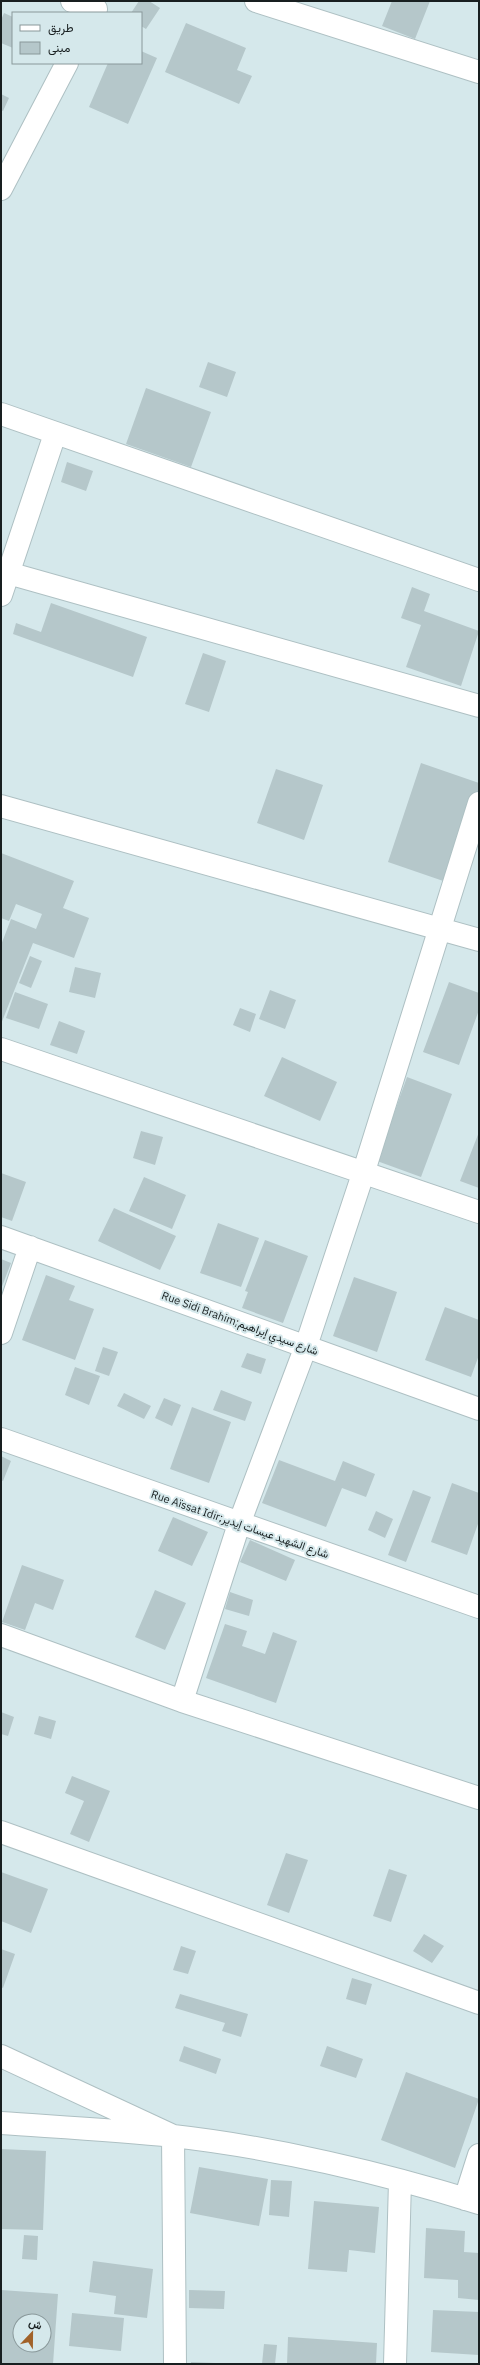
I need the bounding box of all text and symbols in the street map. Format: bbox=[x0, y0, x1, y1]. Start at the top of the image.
legend bbox=[12, 12, 142, 64]
text: طريق bbox=[48, 20, 74, 36]
text: مبنى bbox=[48, 40, 70, 56]
street label: Rue Sidi Brahim;شارع سيدي إبراهيم bbox=[159, 1288, 321, 1361]
street label: Rue Aïssat Idir;شارع الشهيد عيسات إيدير bbox=[149, 1487, 331, 1562]
north arrow bbox=[12, 2313, 52, 2353]
text: ش bbox=[27, 2315, 44, 2333]

